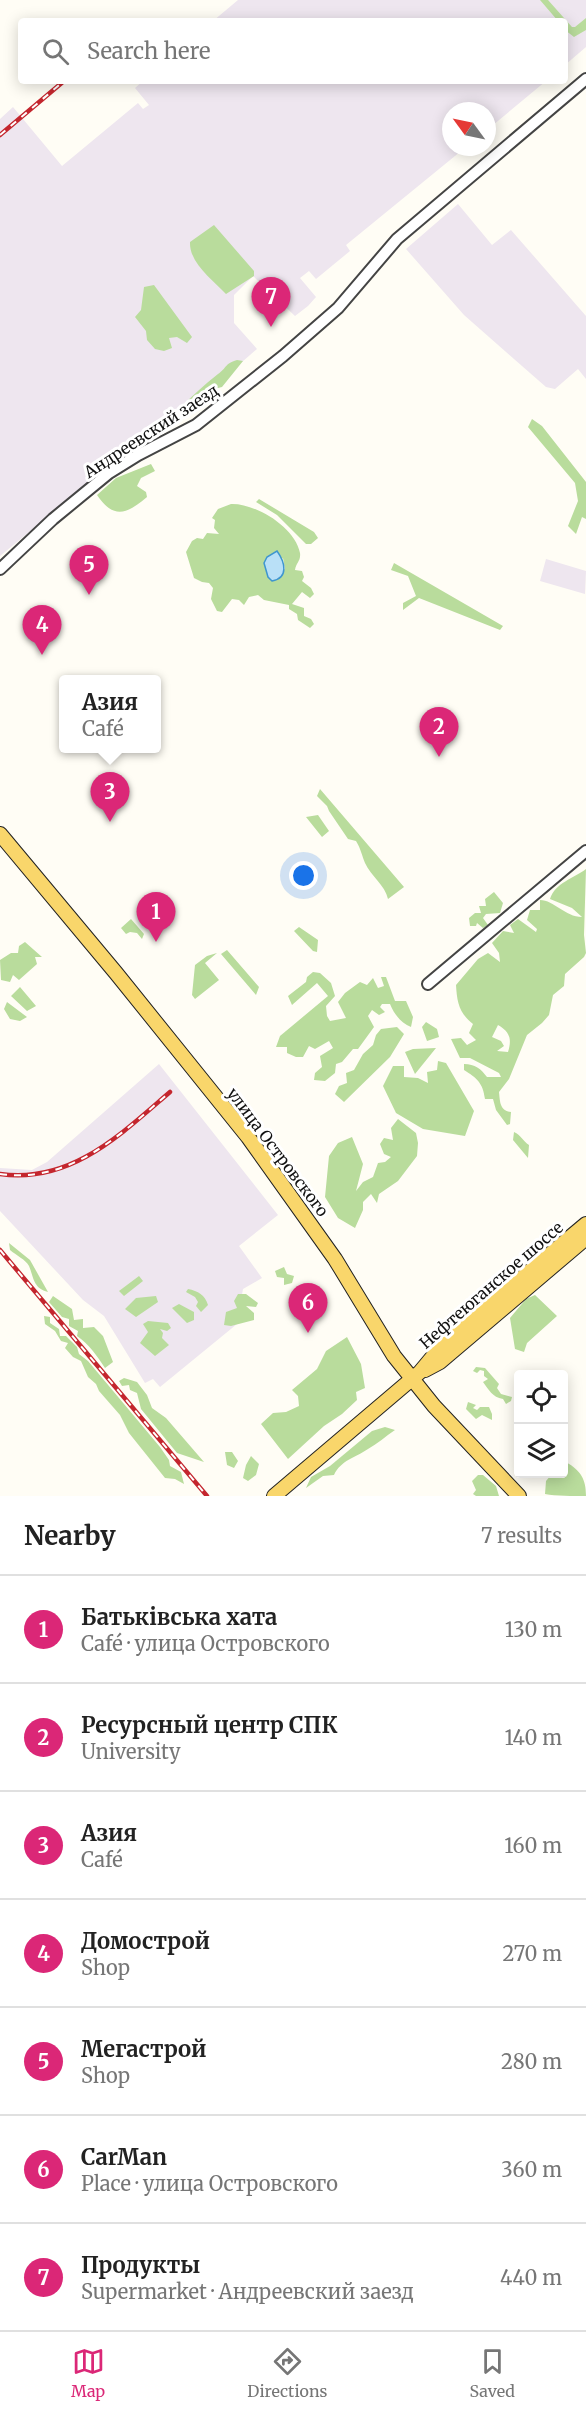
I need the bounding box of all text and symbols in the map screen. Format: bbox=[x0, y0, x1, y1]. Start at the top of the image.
search box bbox=[18, 18, 568, 84]
icon: search bbox=[39, 35, 72, 68]
text: Search here bbox=[87, 37, 210, 65]
north arrow bbox=[442, 102, 496, 156]
pin: 7 bbox=[252, 278, 290, 327]
street label: Андреевский заезд bbox=[79, 380, 222, 483]
pin: 5 bbox=[70, 546, 109, 595]
pin: 4 bbox=[22, 606, 62, 655]
popup bbox=[59, 675, 161, 753]
text: Азия bbox=[82, 688, 138, 716]
pin: 2 bbox=[420, 708, 458, 757]
text: Café bbox=[82, 716, 124, 741]
pin: 3 bbox=[90, 772, 130, 822]
your location bbox=[289, 861, 318, 890]
pin: 1 bbox=[136, 892, 176, 942]
street label: улица Островского bbox=[223, 1084, 333, 1220]
street label: Нефтеюганское шоссе bbox=[415, 1217, 567, 1353]
pin: 6 bbox=[288, 1284, 328, 1333]
map controls bbox=[514, 1370, 568, 1478]
button: locate bbox=[514, 1370, 568, 1424]
button: layers bbox=[514, 1424, 568, 1478]
text: Nearby bbox=[24, 1519, 116, 1552]
text: 7 results bbox=[481, 1523, 562, 1548]
text: Батькiвська хата bbox=[81, 1603, 277, 1631]
text: 1 bbox=[39, 1617, 48, 1642]
text: 130 m bbox=[505, 1617, 562, 1642]
text: Café · улица Островского bbox=[81, 1631, 330, 1656]
text: Ресурсный центр СПК bbox=[81, 1711, 338, 1739]
text: 2 bbox=[38, 1725, 49, 1750]
text: 140 m bbox=[505, 1725, 562, 1750]
text: University bbox=[81, 1739, 181, 1764]
text: Азия bbox=[81, 1819, 137, 1847]
text: 3 bbox=[38, 1833, 49, 1858]
text: 160 m bbox=[504, 1833, 562, 1858]
text: Café bbox=[81, 1847, 123, 1872]
text: Домострой bbox=[81, 1927, 210, 1955]
text: 4 bbox=[37, 1941, 50, 1966]
text: 270 m bbox=[502, 1941, 562, 1966]
text: Shop bbox=[81, 1955, 130, 1980]
text: Мегастрой bbox=[81, 2035, 207, 2063]
text: 5 bbox=[38, 2049, 49, 2074]
text: 280 m bbox=[501, 2049, 562, 2074]
text: Shop bbox=[81, 2063, 130, 2088]
text: CarMan bbox=[81, 2143, 167, 2171]
text: 6 bbox=[37, 2157, 50, 2182]
text: 360 m bbox=[501, 2157, 562, 2182]
text: Place · улица Островского bbox=[81, 2171, 338, 2196]
text: Продукты bbox=[81, 2251, 200, 2279]
text: 7 bbox=[38, 2265, 50, 2290]
text: 440 m bbox=[500, 2265, 562, 2290]
text: Supermarket · Андреевский заезд bbox=[81, 2279, 414, 2304]
tab: Map bbox=[71, 2345, 105, 2401]
tab: Directions bbox=[247, 2345, 327, 2401]
tab: Saved bbox=[470, 2345, 515, 2401]

